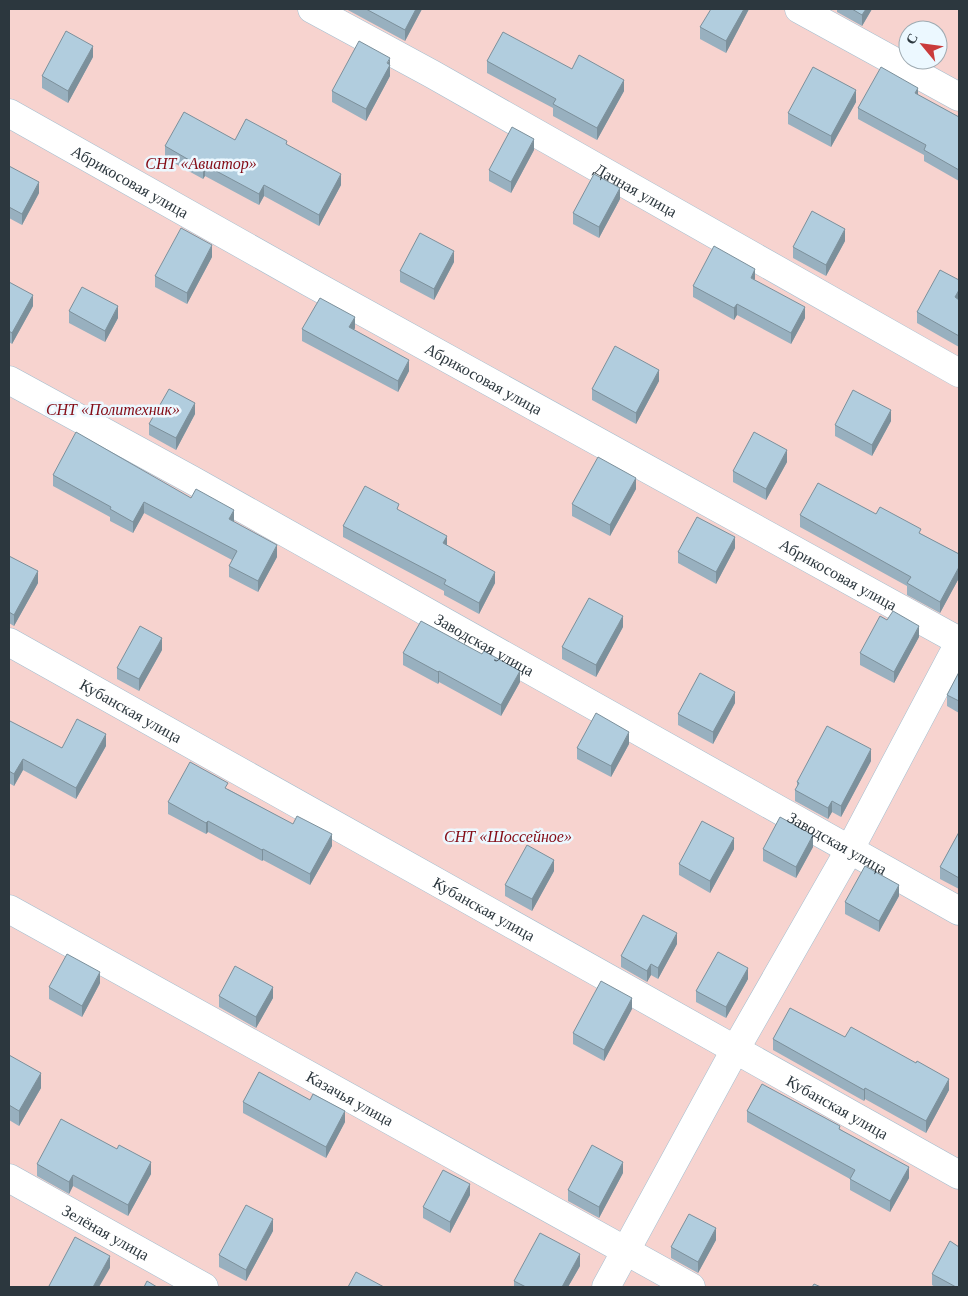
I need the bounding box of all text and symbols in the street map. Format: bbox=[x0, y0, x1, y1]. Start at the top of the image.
north arrow bbox=[898, 20, 948, 70]
text: С bbox=[903, 31, 921, 47]
street label: Абрикосовая улица bbox=[69, 142, 191, 221]
park label: СНТ «Авиатор» bbox=[145, 155, 257, 173]
street label: Дачная улица bbox=[591, 160, 680, 220]
street label: Абрикосовая улица bbox=[422, 339, 545, 418]
park label: СНТ «Политехник» bbox=[46, 401, 180, 418]
street label: Абрикосовая улица bbox=[777, 535, 900, 614]
street label: Заводская улица bbox=[432, 610, 537, 679]
street label: Кубанская улица bbox=[77, 675, 185, 746]
street label: Заводская улица bbox=[785, 808, 890, 877]
park label: СНТ «Шоссейное» bbox=[444, 828, 572, 845]
street label: Кубанская улица bbox=[431, 873, 538, 944]
street label: Казачья улица bbox=[304, 1067, 396, 1129]
street label: Кубанская улица bbox=[784, 1072, 891, 1142]
street label: Зелёная улица bbox=[60, 1201, 152, 1263]

